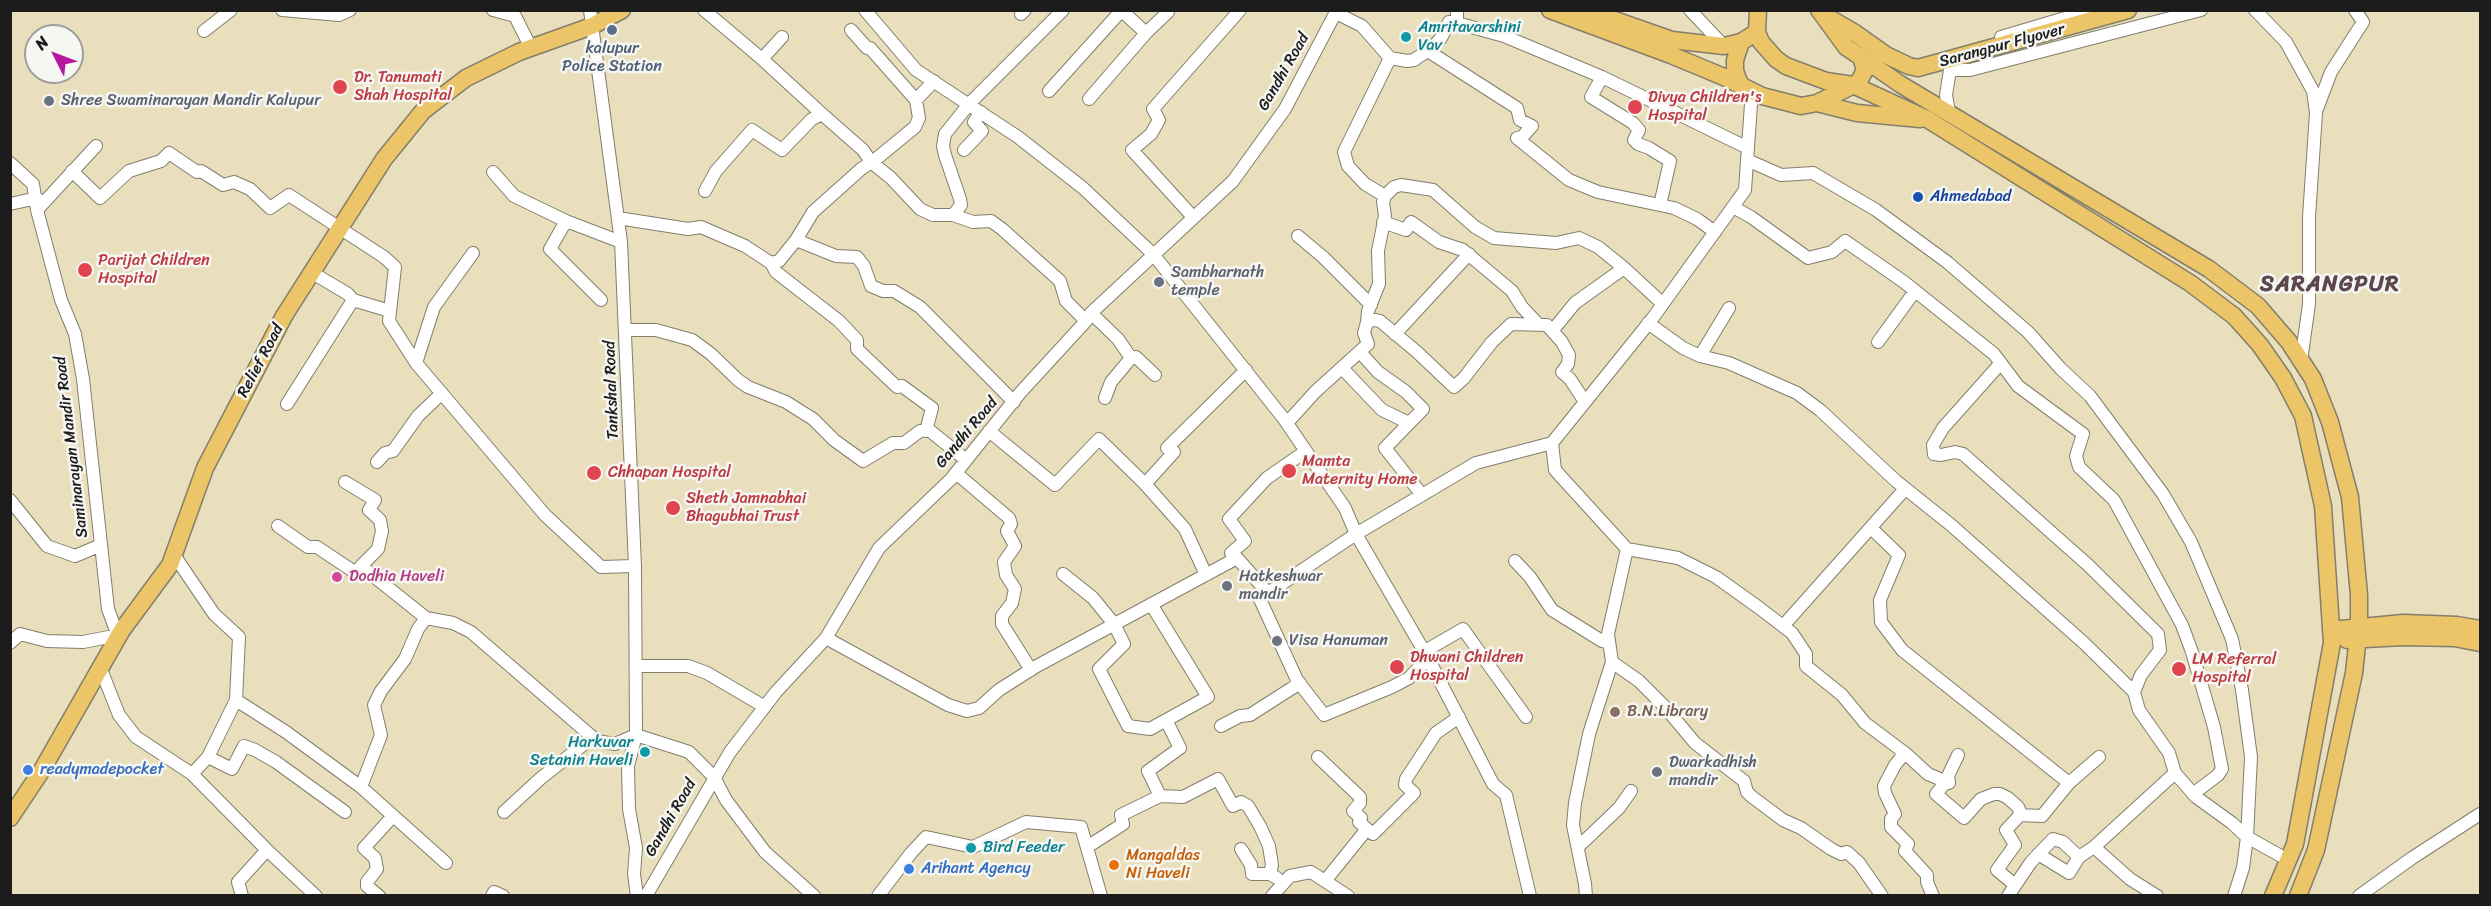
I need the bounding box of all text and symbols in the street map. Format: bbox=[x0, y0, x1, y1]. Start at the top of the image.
place label: Amritavarshini Vav bbox=[1418, 18, 1521, 56]
street label: Sarangpur Flyover bbox=[1937, 20, 2067, 72]
marker: kalupur Police Station bbox=[605, 23, 619, 37]
north arrow bbox=[24, 24, 84, 84]
text: N bbox=[27, 29, 56, 57]
street label: Gandhi Road bbox=[1254, 30, 1314, 114]
marker: Amritavarshini Vav bbox=[1399, 30, 1413, 44]
place label: kalupur Police Station bbox=[562, 39, 662, 77]
place label: Dr. Tanumati Shah Hospital bbox=[354, 68, 452, 106]
marker: Dr. Tanumati Shah Hospital bbox=[331, 78, 349, 96]
place label: Divya Children's Hospital bbox=[1648, 88, 1762, 126]
place label: Shree Swaminarayan Mandir Kalupur bbox=[61, 91, 321, 111]
marker: Shree Swaminarayan Mandir Kalupur bbox=[42, 94, 56, 108]
marker: Divya Children's Hospital bbox=[1626, 98, 1644, 116]
place label: Ahmedabad bbox=[1930, 187, 2011, 207]
marker: Ahmedabad bbox=[1911, 190, 1925, 204]
place label: Parijat Children Hospital bbox=[98, 251, 210, 289]
marker: Parijat Children Hospital bbox=[76, 261, 94, 279]
place label: Sambharnath temple bbox=[1171, 263, 1264, 301]
district label: SARANGPUR bbox=[2261, 272, 2399, 298]
marker: Sambharnath temple bbox=[1152, 275, 1166, 289]
street label: Relief Road bbox=[234, 321, 288, 401]
street label: Tankshal Road bbox=[601, 340, 623, 440]
street label: Saminarayan Mandir Road bbox=[51, 355, 93, 539]
street label: Gandhi Road bbox=[932, 394, 1002, 472]
place label: Mamta Maternity Home bbox=[1302, 452, 1417, 490]
marker: Mamta Maternity Home bbox=[1280, 462, 1298, 480]
place label: Chhapan Hospital bbox=[608, 463, 731, 483]
marker: Chhapan Hospital bbox=[585, 464, 603, 482]
place label: Sheth Jamnabhai Bhagubhai Trust bbox=[686, 489, 806, 527]
marker: Sheth Jamnabhai Bhagubhai Trust bbox=[664, 499, 682, 517]
place label: Dodhia Haveli bbox=[349, 567, 444, 587]
place label: Hatkeshwar mandir bbox=[1239, 567, 1323, 605]
marker: Dodhia Haveli bbox=[330, 570, 344, 584]
marker: Hatkeshwar mandir bbox=[1220, 579, 1234, 593]
place label: Visa Hanuman bbox=[1289, 631, 1388, 651]
marker: Visa Hanuman bbox=[1270, 634, 1284, 648]
place label: Dhwani Children Hospital bbox=[1410, 648, 1523, 686]
place label: LM Referral Hospital bbox=[2192, 650, 2276, 688]
marker: Dhwani Children Hospital bbox=[1388, 658, 1406, 676]
marker: LM Referral Hospital bbox=[2170, 660, 2188, 678]
place label: B.N.Library bbox=[1627, 702, 1708, 722]
marker: B.N.Library bbox=[1608, 705, 1622, 719]
place label: Harkuvar Setanin Haveli bbox=[530, 733, 633, 771]
marker: Harkuvar Setanin Haveli bbox=[638, 745, 652, 759]
place label: Dwarkadhish mandir bbox=[1669, 753, 1757, 791]
place label: readymadepocket bbox=[40, 760, 164, 780]
marker: readymadepocket bbox=[21, 763, 35, 777]
marker: Dwarkadhish mandir bbox=[1650, 765, 1664, 779]
street label: Gandhi Road bbox=[641, 776, 701, 860]
place label: Bird Feeder bbox=[983, 838, 1065, 858]
marker: Bird Feeder bbox=[964, 841, 978, 855]
place label: Mangaldas Ni Haveli bbox=[1126, 846, 1200, 884]
marker: Mangaldas Ni Haveli bbox=[1107, 858, 1121, 872]
place label: Arihant Agency bbox=[921, 859, 1030, 879]
marker: Arihant Agency bbox=[902, 862, 916, 876]

